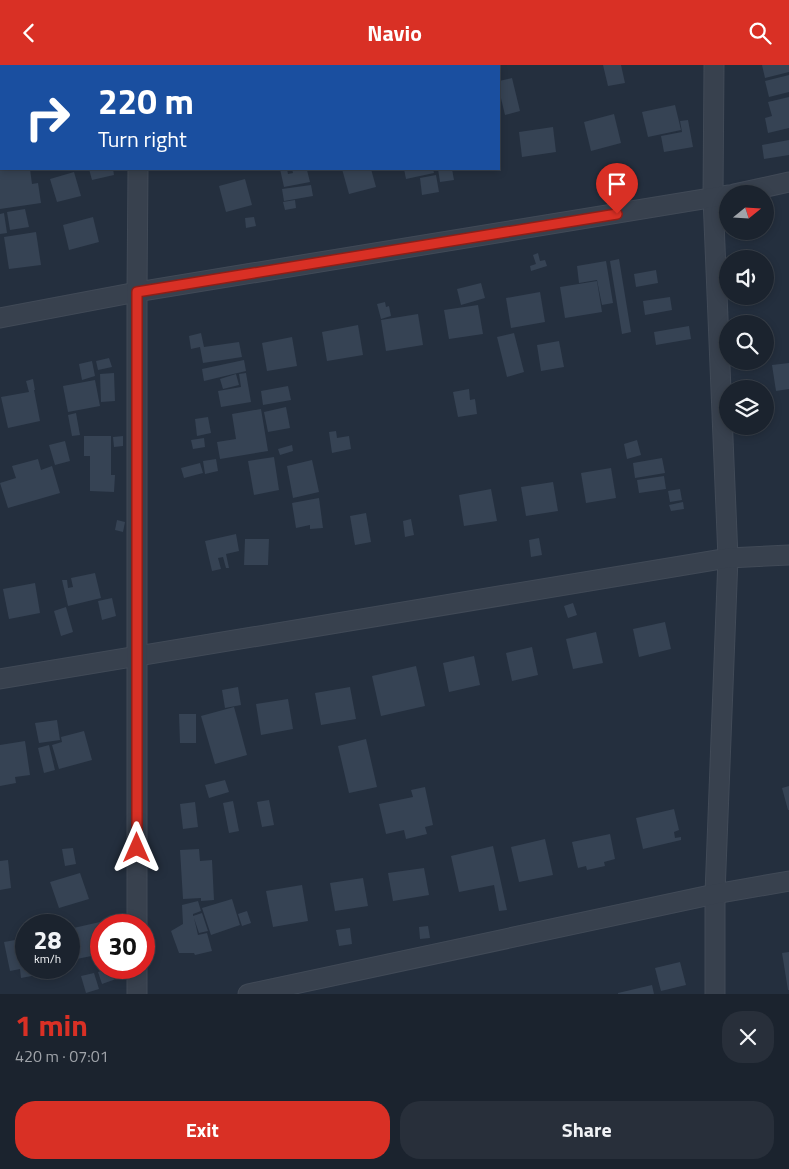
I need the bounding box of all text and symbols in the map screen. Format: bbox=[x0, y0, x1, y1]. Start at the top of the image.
text: Navio bbox=[367, 16, 422, 50]
icon: back bbox=[15, 19, 43, 47]
icon: search bbox=[746, 19, 774, 47]
text: 220 m bbox=[98, 74, 194, 128]
icon: right bbox=[15, 85, 80, 150]
text: Turn right bbox=[98, 122, 187, 156]
pin bbox=[596, 163, 638, 214]
icon: arrive bbox=[603, 170, 631, 198]
north arrow bbox=[719, 185, 774, 240]
map controls bbox=[719, 185, 774, 435]
button: sound bbox=[719, 250, 774, 305]
button: search bbox=[719, 315, 774, 370]
button: layers bbox=[719, 380, 774, 435]
position arrow bbox=[110, 821, 162, 873]
speed limit sign: 30 bbox=[90, 914, 155, 979]
text: 28 bbox=[33, 921, 62, 959]
text: km/h bbox=[34, 949, 61, 968]
text: 1 min bbox=[15, 1002, 88, 1048]
button: close bbox=[722, 1011, 774, 1063]
text: 420 m · 07:01 bbox=[15, 1044, 109, 1068]
button: Exit bbox=[15, 1101, 390, 1159]
button: Share bbox=[400, 1101, 774, 1159]

